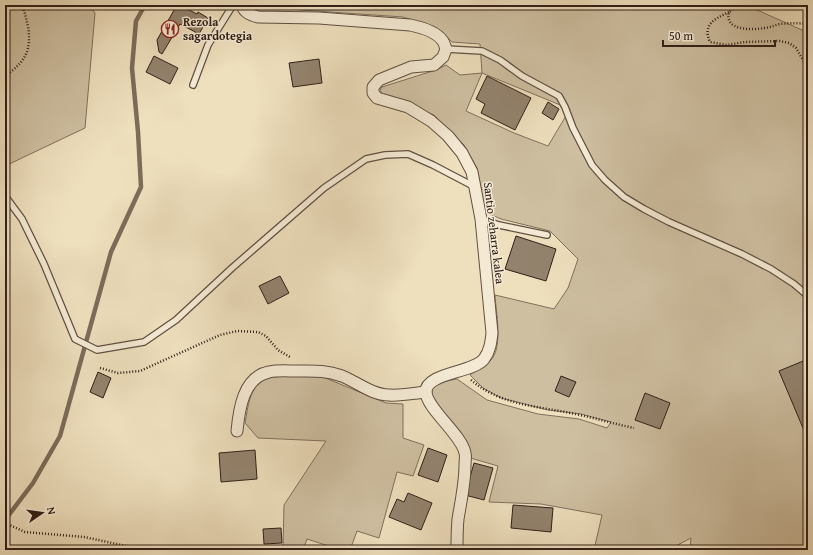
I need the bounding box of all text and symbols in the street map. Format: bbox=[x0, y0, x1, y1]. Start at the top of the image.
place label: Rezola sagardotegia bbox=[183, 13, 253, 44]
restaurant icon: Rezola sagardotegia bbox=[160, 19, 180, 39]
scale bar bbox=[663, 22, 775, 48]
text: 50 m bbox=[669, 27, 693, 44]
street label: Santio zeharra kalea bbox=[480, 181, 509, 285]
north arrow bbox=[22, 493, 62, 533]
text: N bbox=[43, 505, 61, 517]

